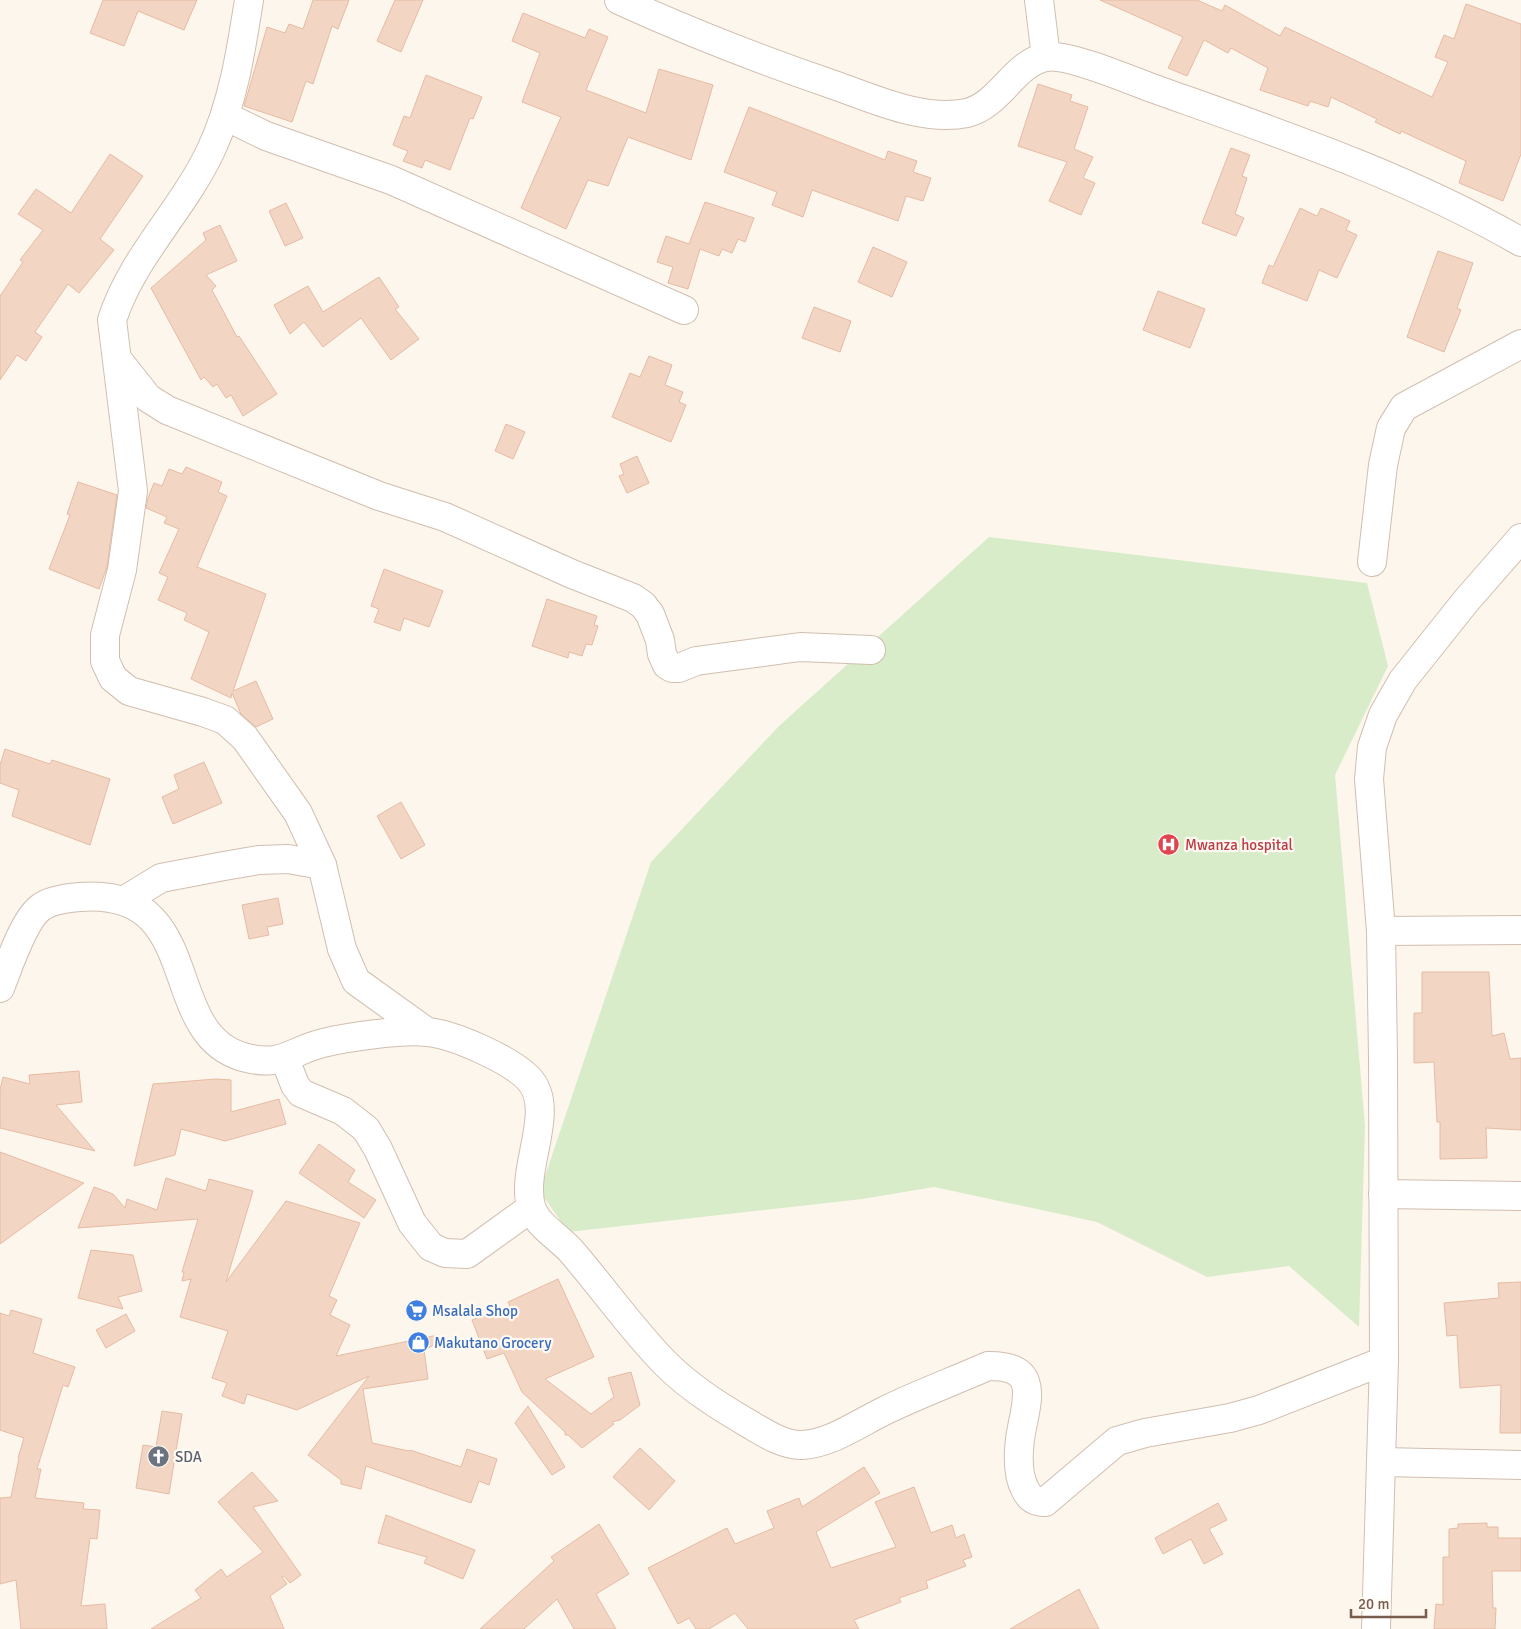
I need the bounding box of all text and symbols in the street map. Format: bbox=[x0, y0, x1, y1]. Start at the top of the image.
hospital icon: Mwanza hospital bbox=[1157, 833, 1181, 857]
place label: Mwanza hospital bbox=[1185, 836, 1293, 854]
supermarket icon: Msalala Shop bbox=[404, 1299, 428, 1323]
place label: Msalala Shop bbox=[432, 1302, 518, 1320]
shop icon: Makutano Grocery bbox=[406, 1331, 430, 1355]
place label: Makutano Grocery bbox=[434, 1334, 551, 1352]
church icon: SDA bbox=[147, 1445, 171, 1469]
place label: SDA bbox=[175, 1448, 202, 1466]
scale bar bbox=[1351, 1586, 1426, 1618]
text: 20 m bbox=[1358, 1595, 1389, 1613]

